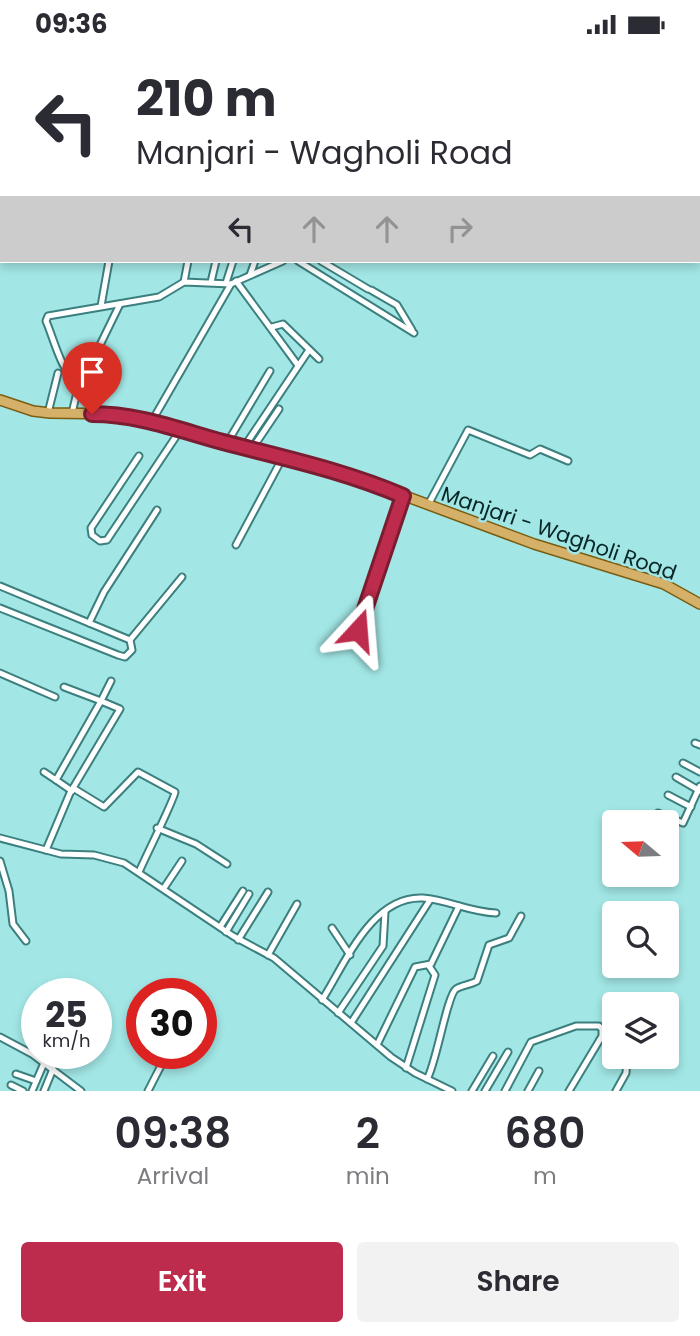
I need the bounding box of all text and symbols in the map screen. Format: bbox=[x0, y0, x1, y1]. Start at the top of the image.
text: 09:36 bbox=[35, 6, 108, 42]
text: 210 m bbox=[136, 65, 277, 133]
icon: left bbox=[21, 77, 112, 168]
text: Manjari - Wagholi Road bbox=[136, 130, 513, 175]
icon: left bbox=[222, 210, 260, 248]
icon: ahead bbox=[295, 210, 333, 248]
icon: ahead bbox=[368, 210, 406, 248]
icon: right bbox=[441, 210, 479, 248]
pin bbox=[62, 342, 122, 414]
icon: arrive bbox=[73, 353, 111, 391]
street label: Manjari - Wagholi Road bbox=[437, 479, 681, 587]
position arrow bbox=[321, 593, 395, 667]
north arrow bbox=[602, 810, 679, 887]
map controls bbox=[602, 810, 679, 1069]
button: search bbox=[602, 901, 679, 978]
speed limit sign: 30 bbox=[126, 978, 217, 1069]
text: 25 bbox=[45, 990, 88, 1039]
button: layers bbox=[602, 992, 679, 1069]
text: km/h bbox=[43, 1028, 90, 1053]
text: 09:38 bbox=[115, 1104, 231, 1163]
text: 2 bbox=[356, 1104, 380, 1163]
text: 680 bbox=[504, 1104, 585, 1163]
text: Arrival bbox=[137, 1160, 209, 1192]
text: min bbox=[346, 1160, 390, 1192]
text: m bbox=[533, 1160, 557, 1192]
button: Exit bbox=[21, 1242, 343, 1322]
button: Share bbox=[357, 1242, 679, 1322]

